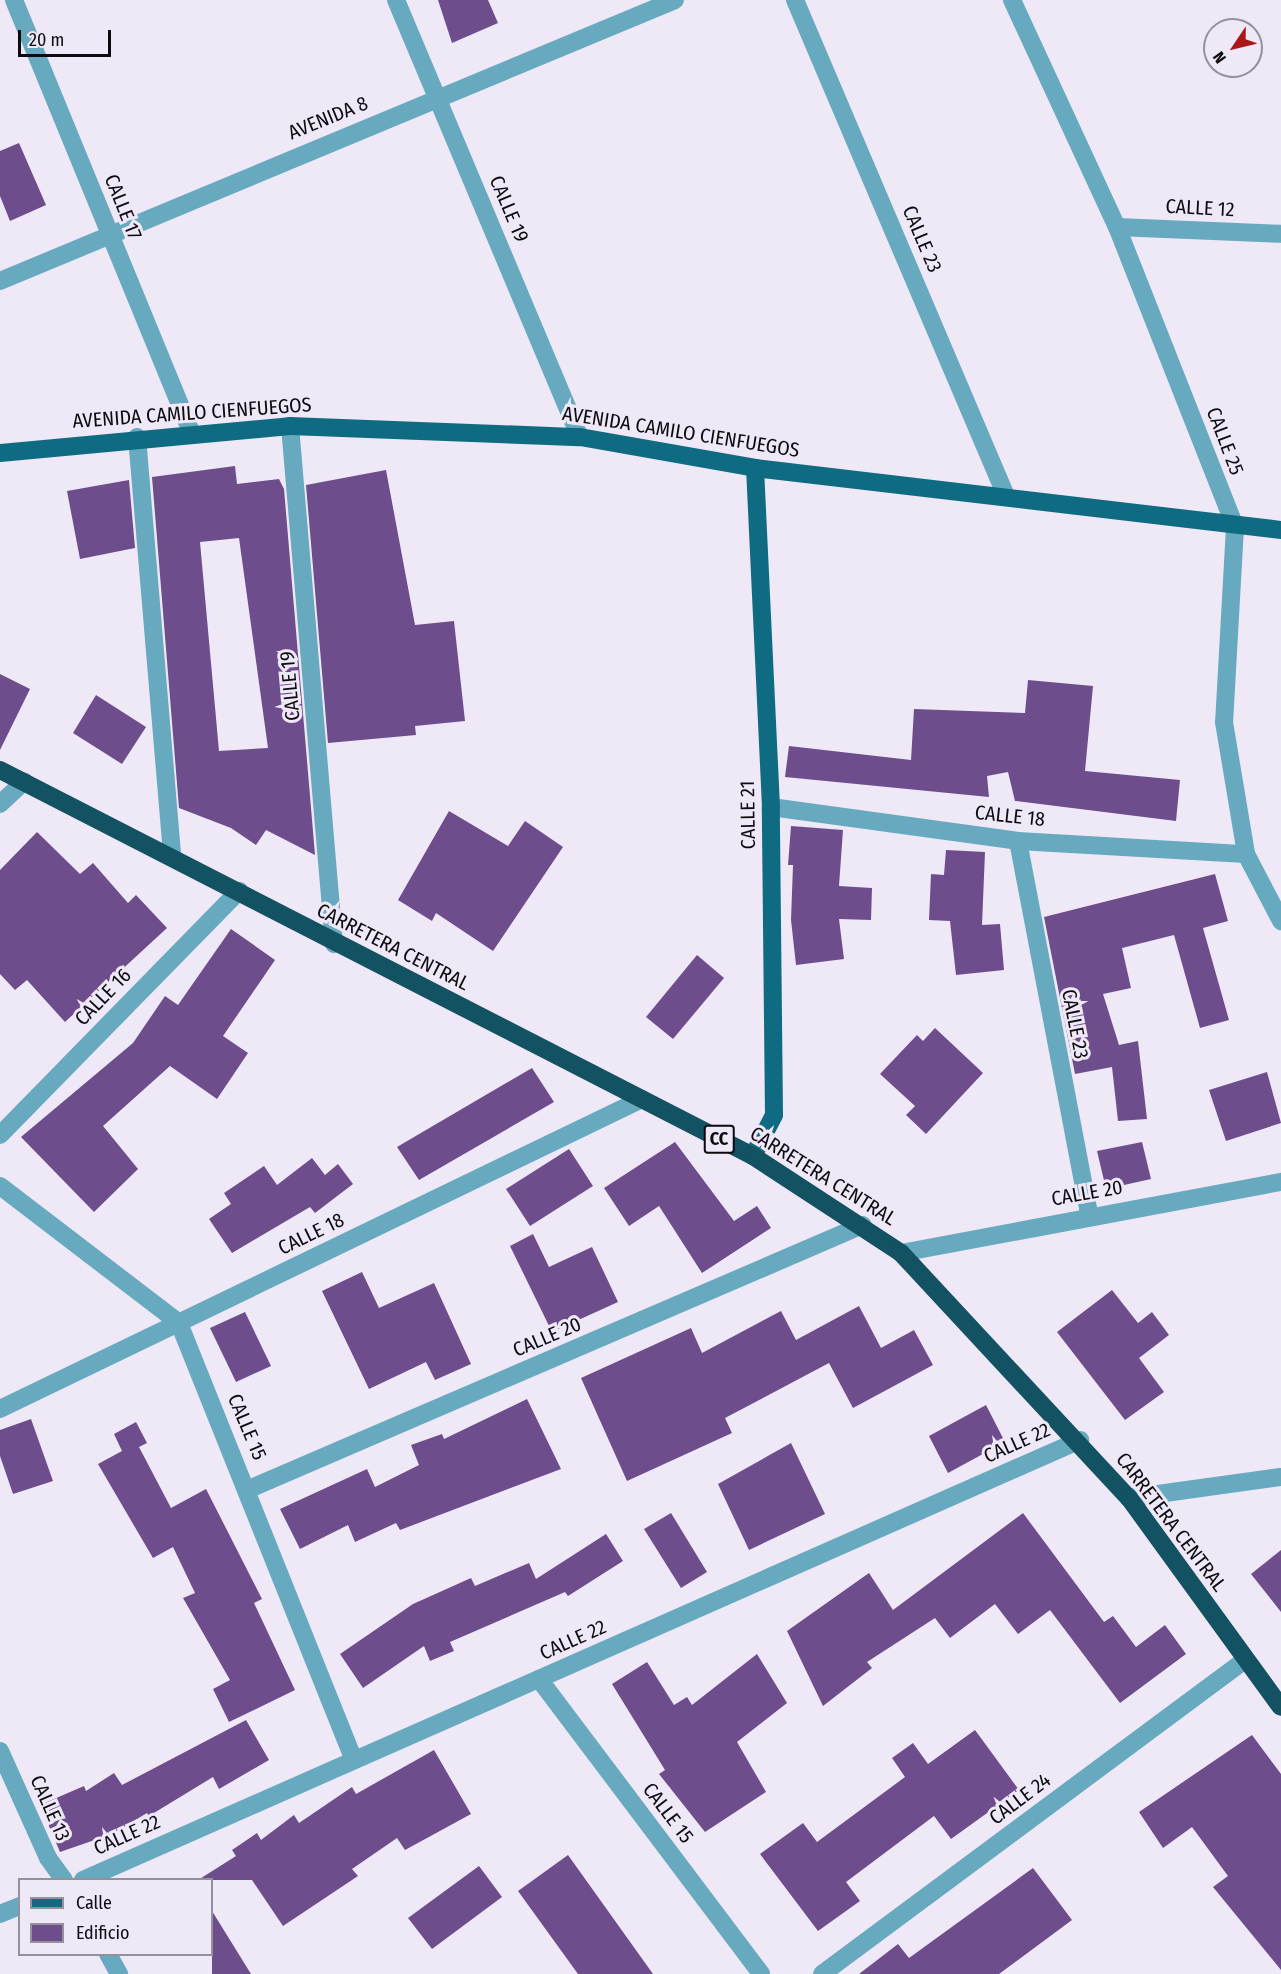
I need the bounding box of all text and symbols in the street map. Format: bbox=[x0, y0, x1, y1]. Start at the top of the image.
scale bar bbox=[21, 18, 114, 56]
north arrow bbox=[1203, 18, 1263, 78]
text: 20 m bbox=[29, 29, 64, 51]
text: N bbox=[1209, 48, 1230, 67]
street label: AVENIDA 8 bbox=[285, 91, 371, 145]
street label: CALLE 17 bbox=[99, 171, 147, 243]
street label: CALLE 19 bbox=[484, 172, 534, 246]
street label: CALLE 12 bbox=[1165, 194, 1235, 222]
street label: CALLE 23 bbox=[897, 202, 947, 276]
street label: AVENIDA CAMILO CIENFUEGOS bbox=[72, 393, 312, 433]
street label: AVENIDA CAMILO CIENFUEGOS bbox=[561, 401, 801, 463]
street label: CALLE 25 bbox=[1201, 404, 1249, 478]
street label: CALLE 19 bbox=[275, 650, 305, 722]
street label: CALLE 21 bbox=[735, 780, 761, 850]
street label: CALLE 18 bbox=[974, 800, 1046, 832]
street label: CARRETERA CENTRAL bbox=[313, 898, 473, 996]
street label: CALLE 16 bbox=[70, 963, 136, 1031]
street label: CALLE 23 bbox=[1057, 987, 1093, 1061]
street label: CARRETERA CENTRAL bbox=[745, 1121, 901, 1231]
road number: CC bbox=[702, 1124, 736, 1154]
street label: CALLE 20 bbox=[1050, 1175, 1124, 1211]
street label: CALLE 18 bbox=[274, 1208, 348, 1260]
street label: CALLE 20 bbox=[509, 1312, 585, 1362]
street label: CALLE 15 bbox=[222, 1390, 272, 1464]
street label: CALLE 22 bbox=[980, 1418, 1054, 1468]
street label: CARRETERA CENTRAL bbox=[1111, 1448, 1231, 1596]
street label: CALLE 22 bbox=[536, 1615, 610, 1665]
street label: CALLE 24 bbox=[985, 1768, 1055, 1830]
street label: CALLE 13 bbox=[25, 1771, 75, 1845]
street label: CALLE 15 bbox=[638, 1778, 698, 1848]
street label: CALLE 22 bbox=[90, 1810, 164, 1860]
legend bbox=[18, 1878, 213, 1956]
text: Calle bbox=[76, 1892, 112, 1914]
text: Edificio bbox=[76, 1922, 129, 1944]

